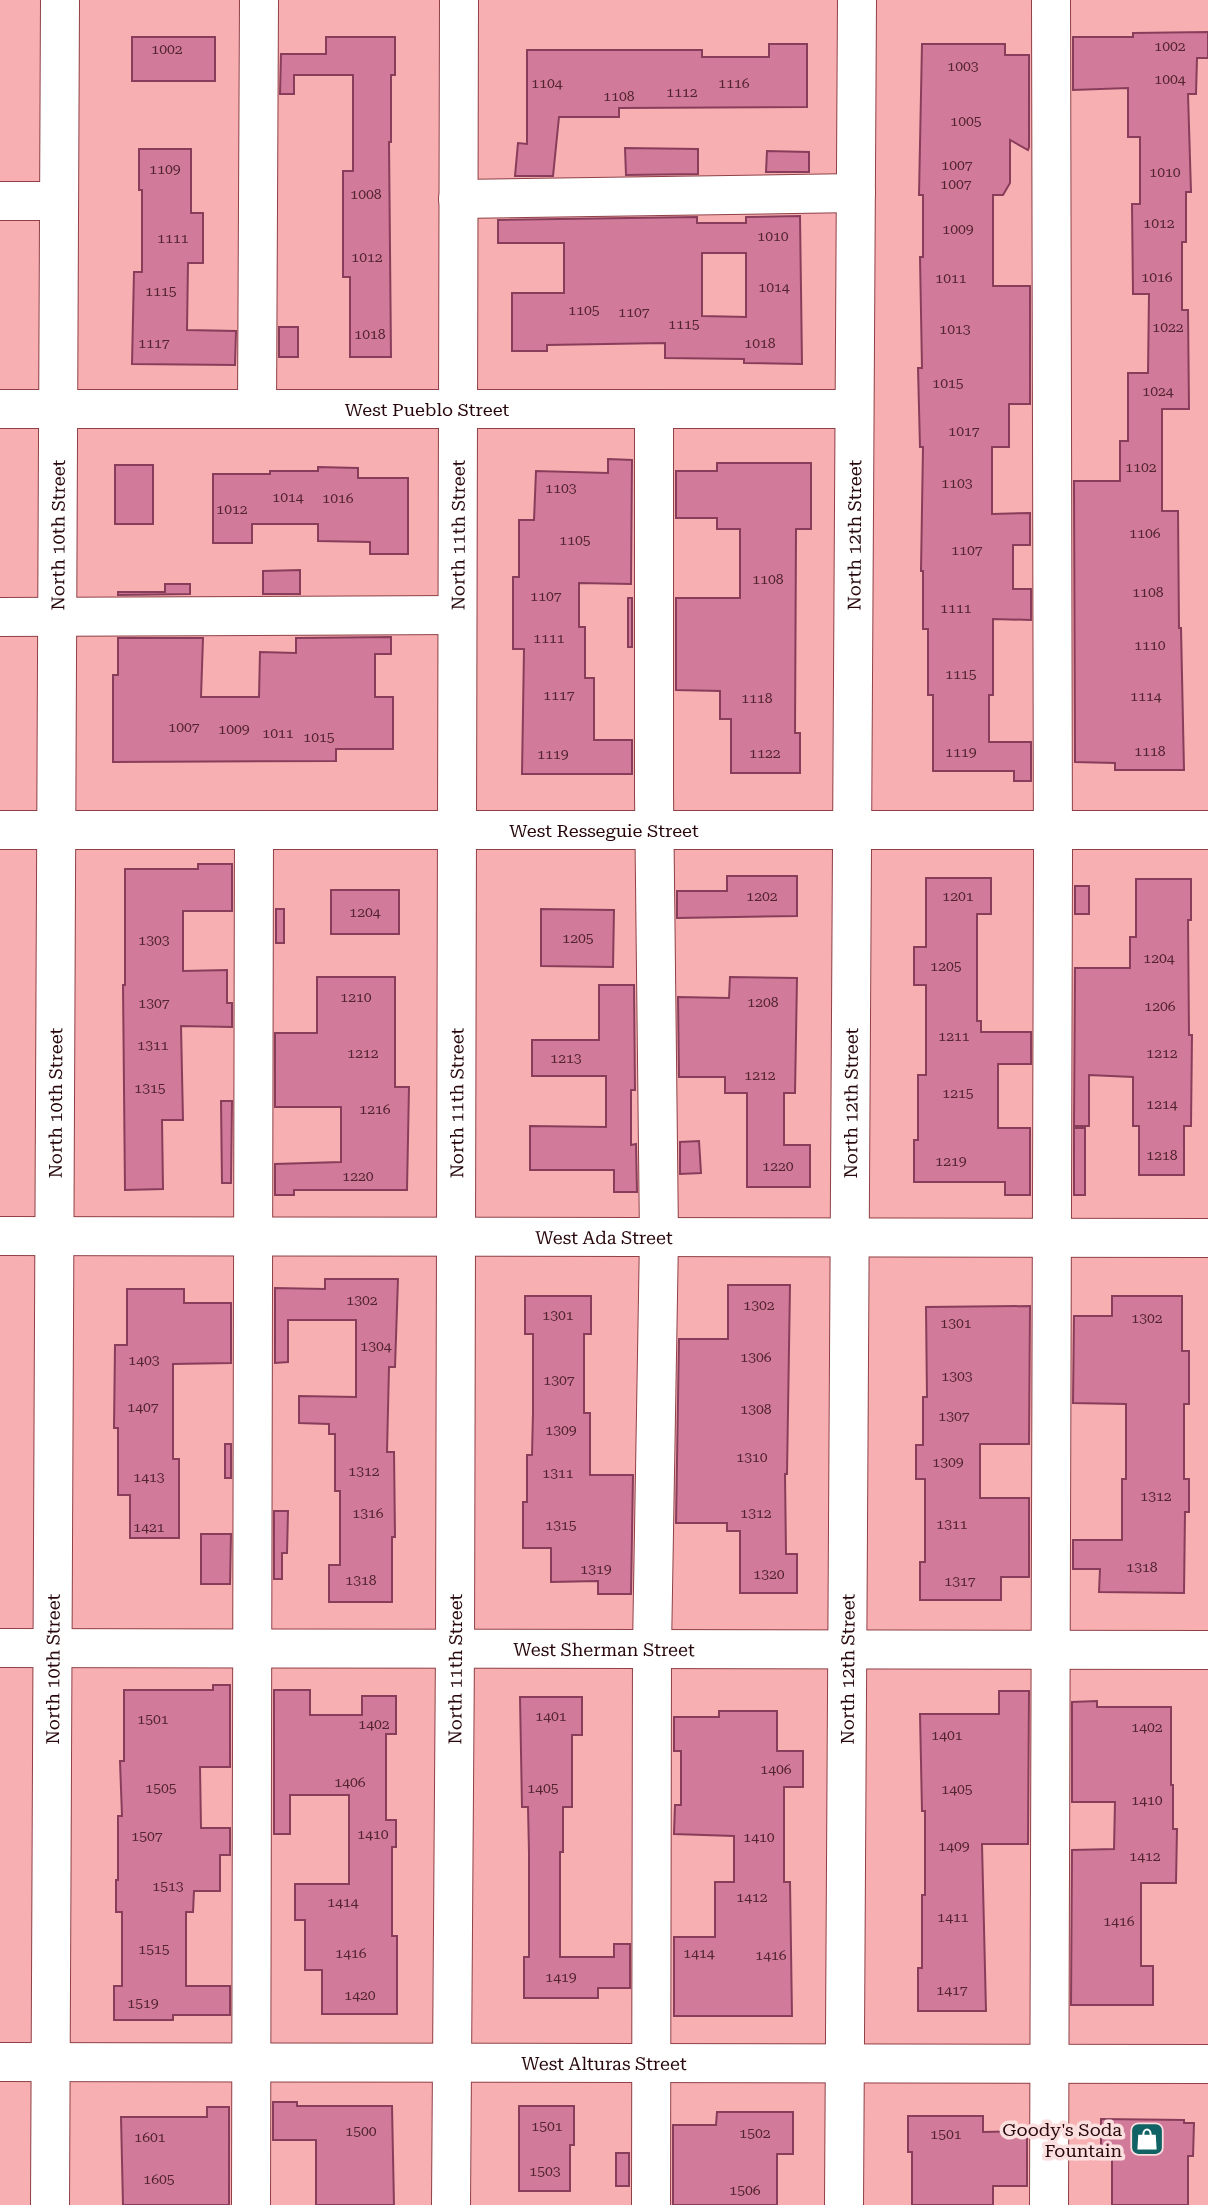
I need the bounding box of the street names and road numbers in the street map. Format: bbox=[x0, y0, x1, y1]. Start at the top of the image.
street label: West Pueblo Street bbox=[345, 399, 510, 420]
street label: North 10th Street bbox=[47, 459, 68, 610]
street label: North 11th Street bbox=[447, 459, 468, 610]
street label: North 12th Street bbox=[843, 459, 865, 610]
street label: West Resseguie Street bbox=[509, 820, 699, 841]
street label: North 10th Street bbox=[44, 1027, 66, 1178]
street label: North 11th Street bbox=[446, 1027, 467, 1178]
street label: North 12th Street bbox=[840, 1027, 861, 1178]
street label: West Ada Street bbox=[535, 1226, 673, 1248]
street label: North 10th Street bbox=[42, 1593, 63, 1744]
street label: North 11th Street bbox=[444, 1593, 466, 1744]
street label: North 12th Street bbox=[836, 1593, 858, 1744]
street label: West Sherman Street bbox=[513, 1638, 695, 1660]
street label: West Alturas Street bbox=[521, 2052, 687, 2074]

